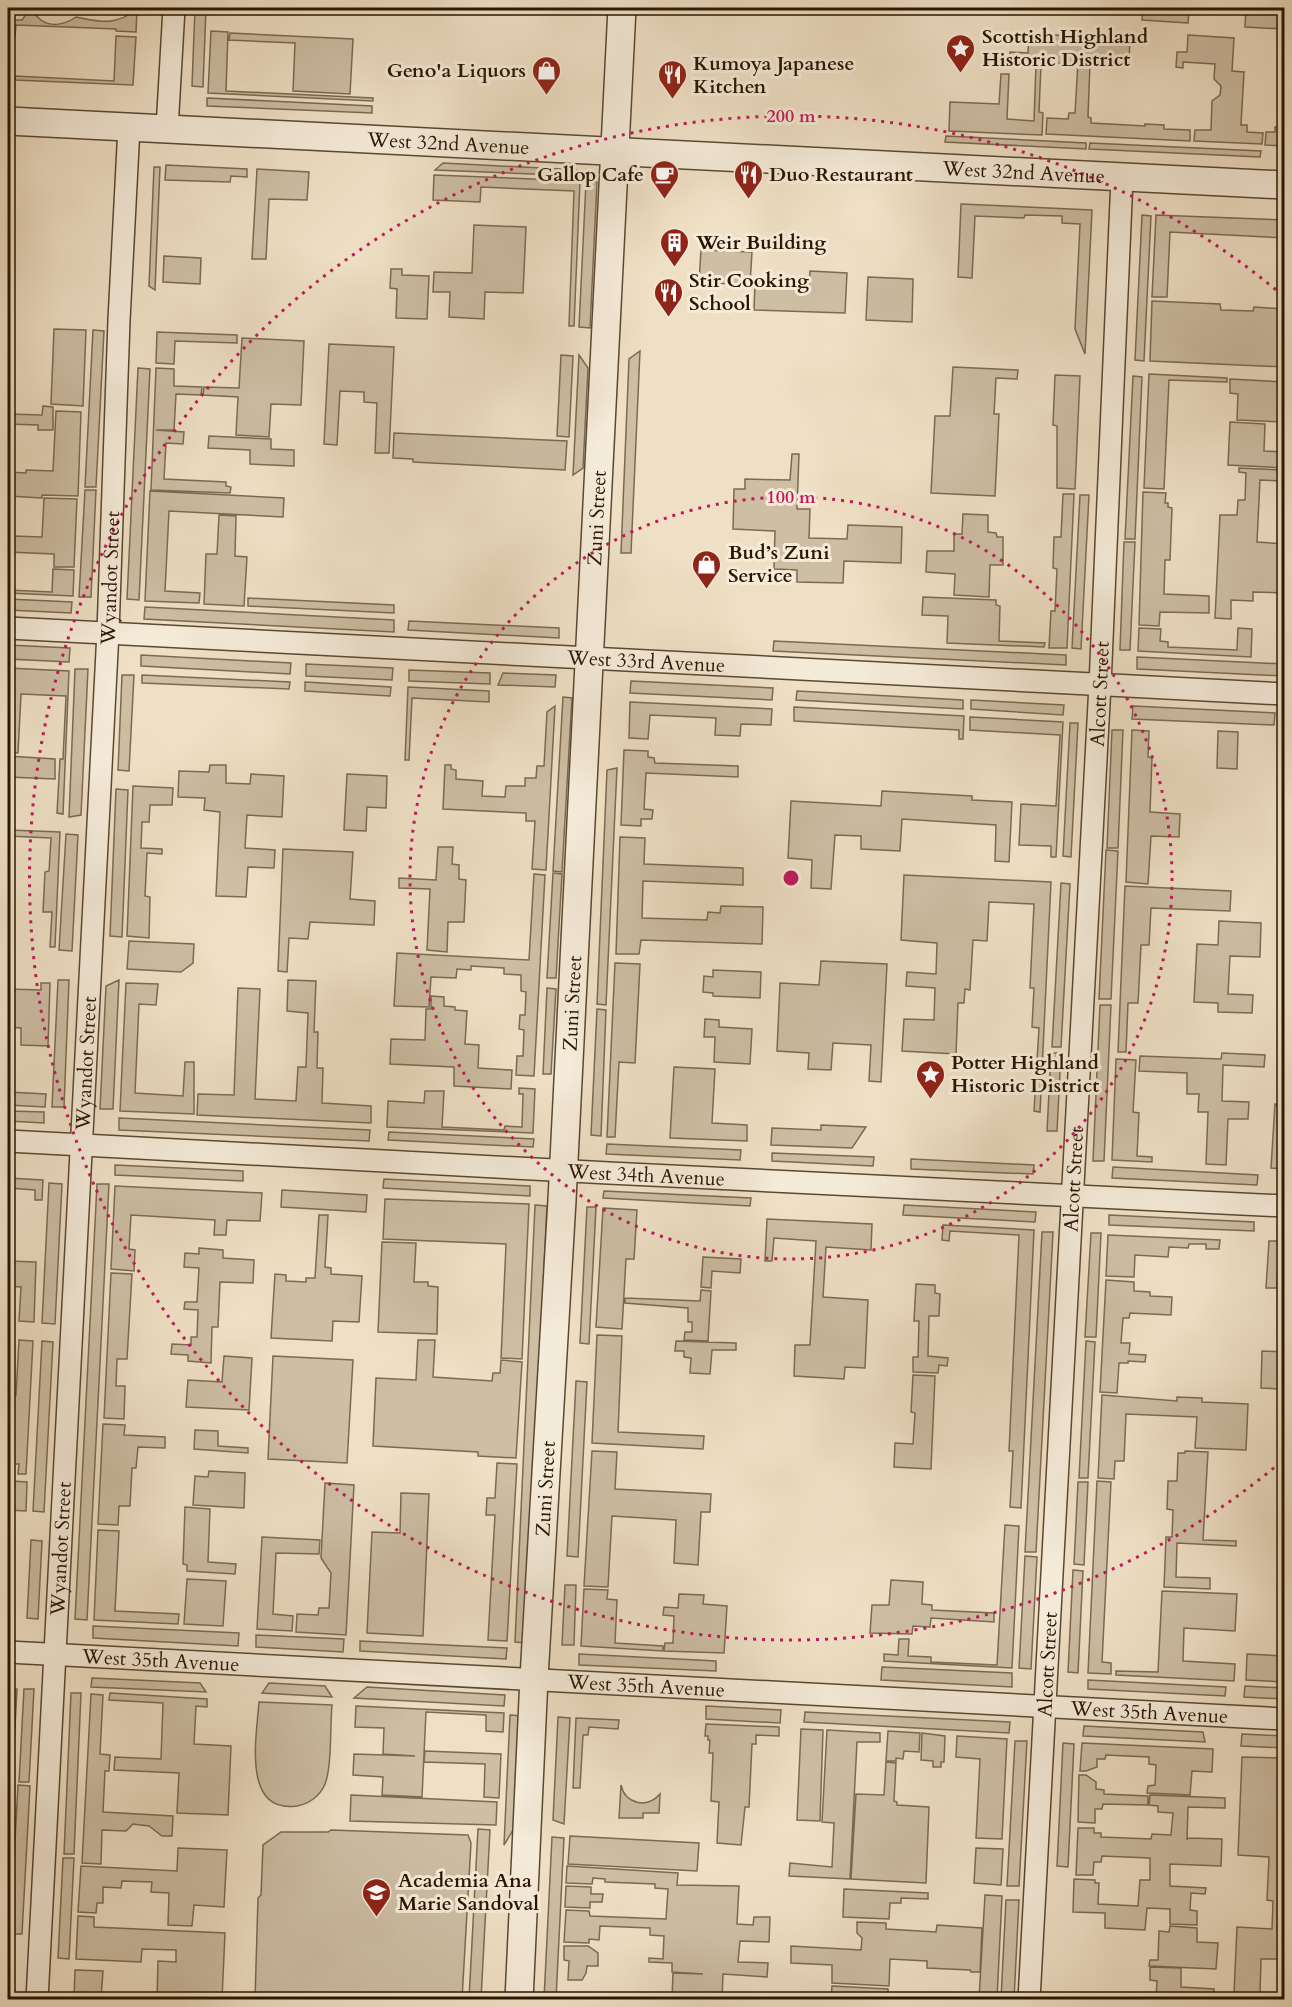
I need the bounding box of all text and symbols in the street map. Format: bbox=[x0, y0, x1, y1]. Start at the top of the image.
place label: Scottish Highland Historic District bbox=[982, 23, 1149, 73]
place icon: Scottish Highland Historic District bbox=[945, 32, 977, 74]
place label: Kumoya Japanese Kitchen bbox=[693, 50, 854, 100]
shop icon: Geno'a Liquors bbox=[531, 54, 563, 96]
place label: Geno'a Liquors bbox=[387, 57, 526, 84]
restaurant icon: Kumoya Japanese Kitchen bbox=[656, 58, 688, 100]
text: 200 m bbox=[766, 104, 816, 129]
street label: West 32nd Avenue bbox=[366, 126, 530, 161]
street label: West 32nd Avenue bbox=[941, 155, 1105, 190]
cafe icon: Gallop Cafe bbox=[649, 158, 681, 200]
restaurant icon: Duo Restaurant bbox=[732, 158, 764, 200]
place label: Gallop Cafe bbox=[537, 161, 644, 188]
place label: Duo Restaurant bbox=[769, 161, 913, 188]
building icon: Weir Building bbox=[659, 226, 691, 268]
place label: Weir Building bbox=[695, 229, 826, 256]
place label: Stir Cooking School bbox=[689, 267, 809, 317]
restaurant icon: Stir Cooking School bbox=[652, 276, 684, 318]
street label: Zuni Street bbox=[581, 469, 613, 567]
text: 100 m bbox=[766, 485, 816, 510]
street label: Wyandot Street bbox=[94, 510, 126, 647]
place label: Bud’s Zuni Service bbox=[728, 539, 830, 589]
shop icon: Bud’s Zuni Service bbox=[691, 548, 723, 590]
street label: Alcott Street bbox=[1084, 640, 1116, 747]
street label: West 33rd Avenue bbox=[565, 644, 726, 679]
centre of rings bbox=[781, 868, 801, 888]
street label: Zuni Street bbox=[557, 954, 588, 1052]
street label: Wyandot Street bbox=[69, 995, 103, 1132]
place label: Potter Highland Historic District bbox=[951, 1049, 1099, 1099]
place icon: Potter Highland Historic District bbox=[914, 1058, 946, 1100]
street label: Alcott Street bbox=[1057, 1125, 1090, 1233]
street label: West 34th Avenue bbox=[566, 1158, 725, 1193]
street label: Zuni Street bbox=[529, 1439, 562, 1537]
street label: Wyandot Street bbox=[44, 1480, 78, 1617]
street label: Alcott Street bbox=[1031, 1610, 1064, 1718]
street label: West 35th Avenue bbox=[80, 1643, 240, 1678]
street label: West 35th Avenue bbox=[566, 1668, 726, 1704]
street label: West 35th Avenue bbox=[1069, 1695, 1229, 1730]
place label: Academia Ana Marie Sandoval bbox=[398, 1867, 539, 1917]
school or university icon: Academia Ana Marie Sandoval bbox=[361, 1876, 393, 1918]

